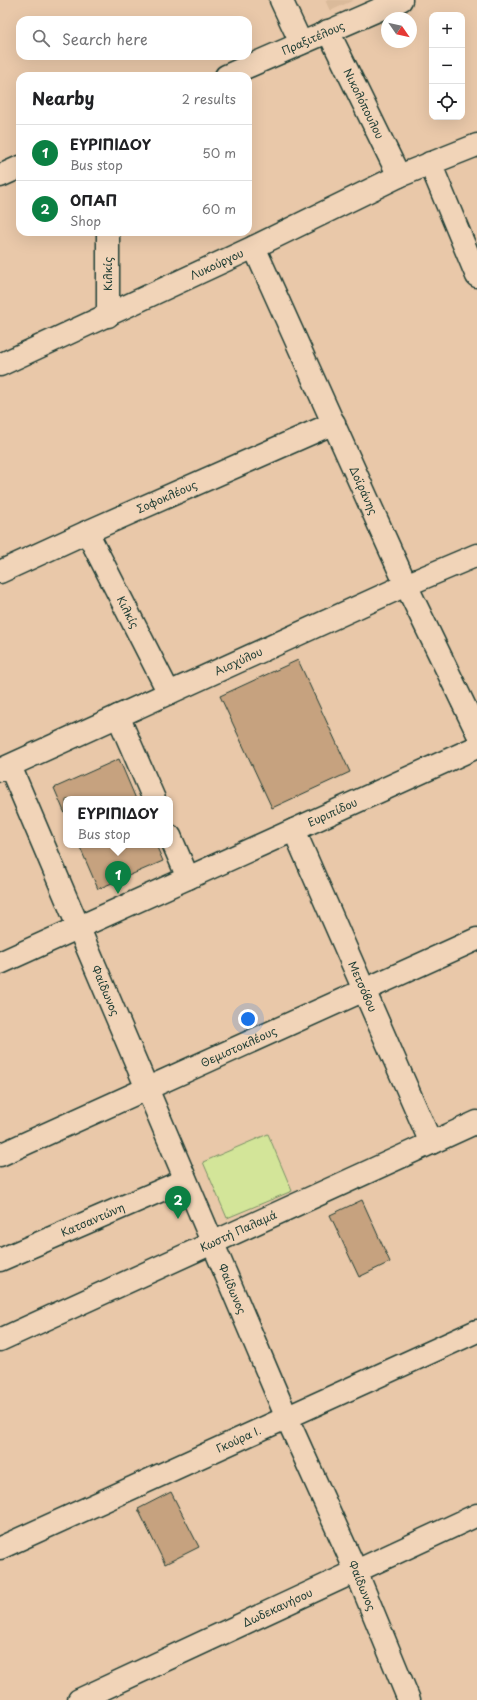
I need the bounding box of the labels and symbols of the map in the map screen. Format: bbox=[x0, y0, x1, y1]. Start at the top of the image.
north arrow bbox=[381, 12, 417, 48]
street label: Πραξιτέλους bbox=[279, 16, 347, 59]
street label: Νικολόπουλου bbox=[340, 65, 389, 142]
street label: Λυκούργου bbox=[187, 244, 246, 284]
street label: Κιλκίς bbox=[99, 257, 116, 291]
street label: Δοϊράνης bbox=[346, 463, 382, 518]
street label: Σοφοκλέους bbox=[134, 475, 200, 517]
street label: Κιλκίς bbox=[113, 593, 144, 631]
street label: Αισχύλου bbox=[211, 643, 265, 679]
street label: Ευριπίδου bbox=[305, 793, 360, 831]
pin: 1 bbox=[105, 861, 131, 894]
street label: Μετσόβου bbox=[344, 958, 382, 1015]
street label: Φαίδωνος bbox=[88, 963, 124, 1019]
your location bbox=[238, 1009, 258, 1029]
street label: Θεμιστοκλέους bbox=[198, 1022, 280, 1071]
pin: 2 bbox=[165, 1186, 191, 1219]
street label: Κατσαντώνη bbox=[58, 1198, 127, 1241]
street label: Κωστή Παλαμά bbox=[197, 1206, 279, 1256]
street label: Φαίδωνος bbox=[214, 1261, 251, 1317]
street label: Γκούρα Ι. bbox=[213, 1421, 264, 1457]
street label: Φαίδωνος bbox=[344, 1557, 381, 1614]
street label: Δωδεκανήσου bbox=[240, 1584, 315, 1631]

